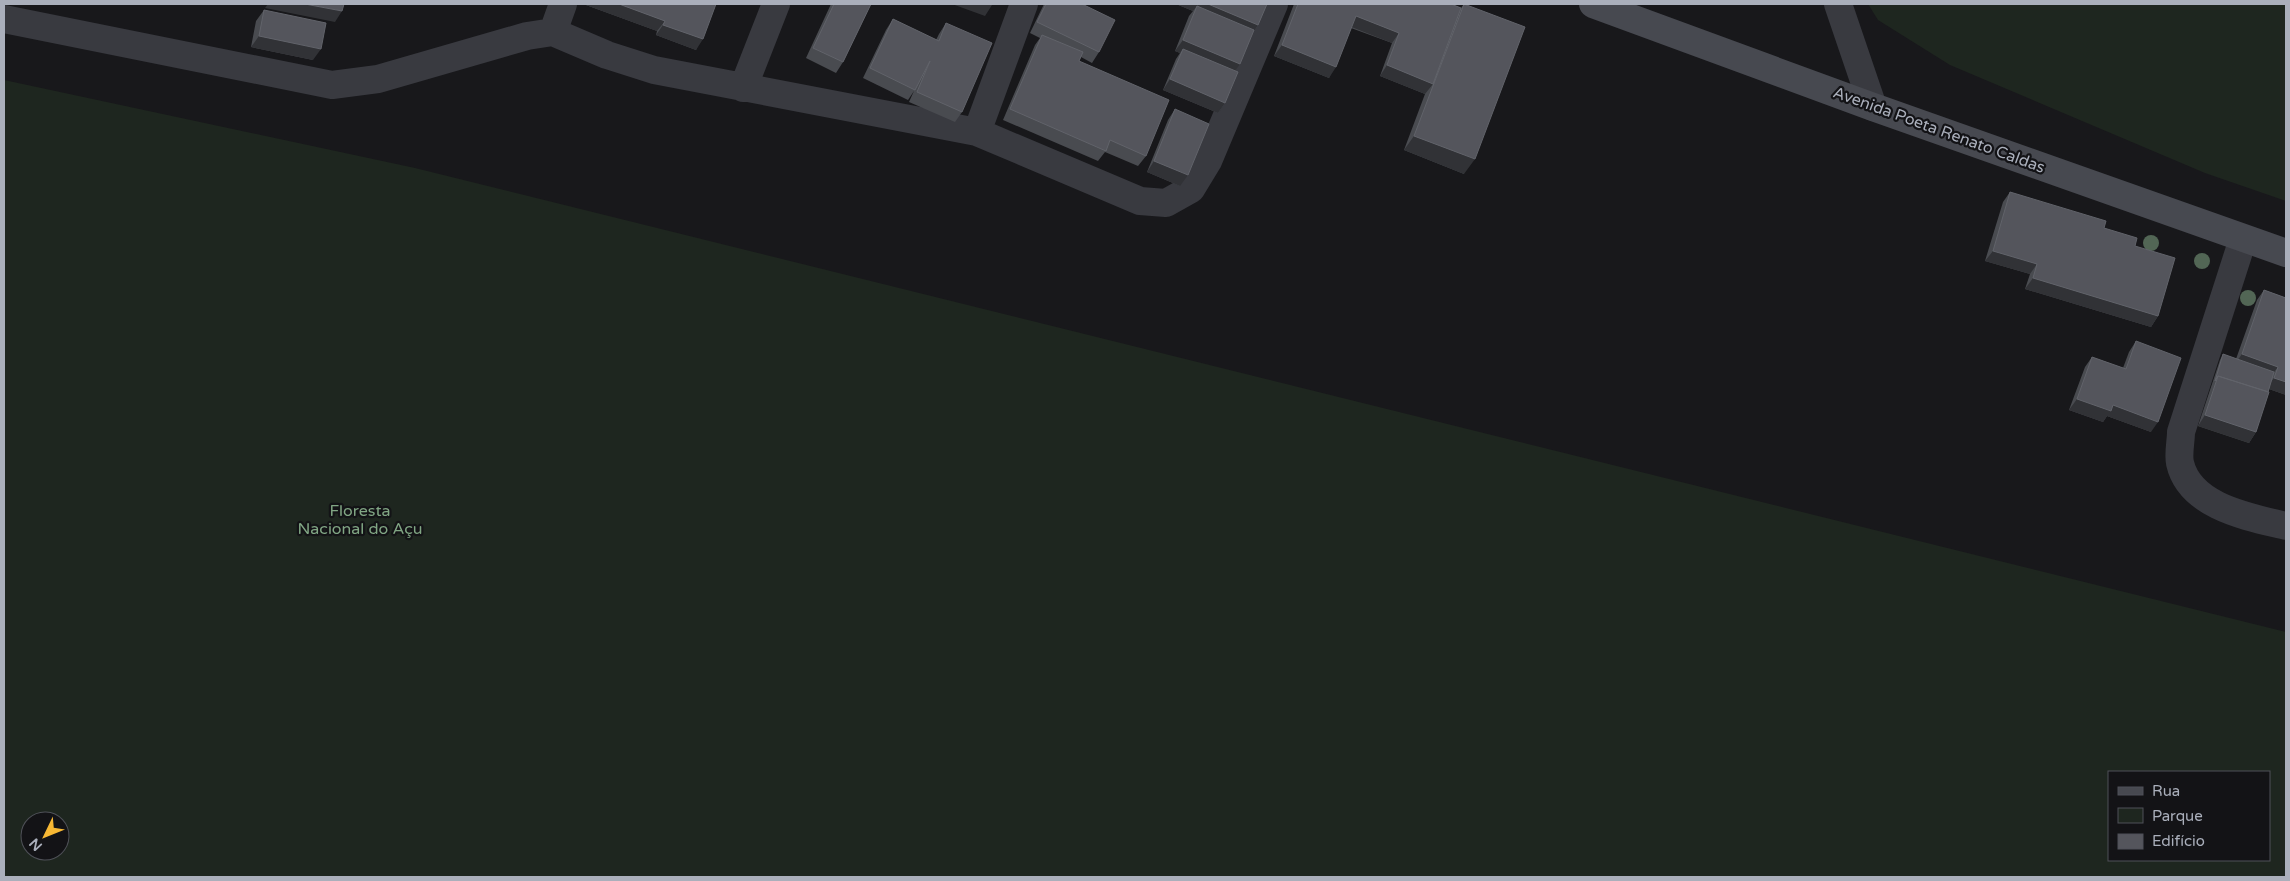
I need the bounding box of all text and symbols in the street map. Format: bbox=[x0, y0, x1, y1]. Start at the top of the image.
street label: Avenida Poeta Renato Caldas bbox=[1830, 82, 2048, 178]
park label: Floresta Nacional do Açu bbox=[298, 501, 422, 539]
legend bbox=[2108, 771, 2270, 861]
text: Rua bbox=[2152, 782, 2180, 800]
text: Parque bbox=[2152, 807, 2203, 825]
north arrow bbox=[20, 811, 70, 861]
text: Edifício bbox=[2152, 832, 2205, 850]
text: N bbox=[26, 835, 46, 854]

